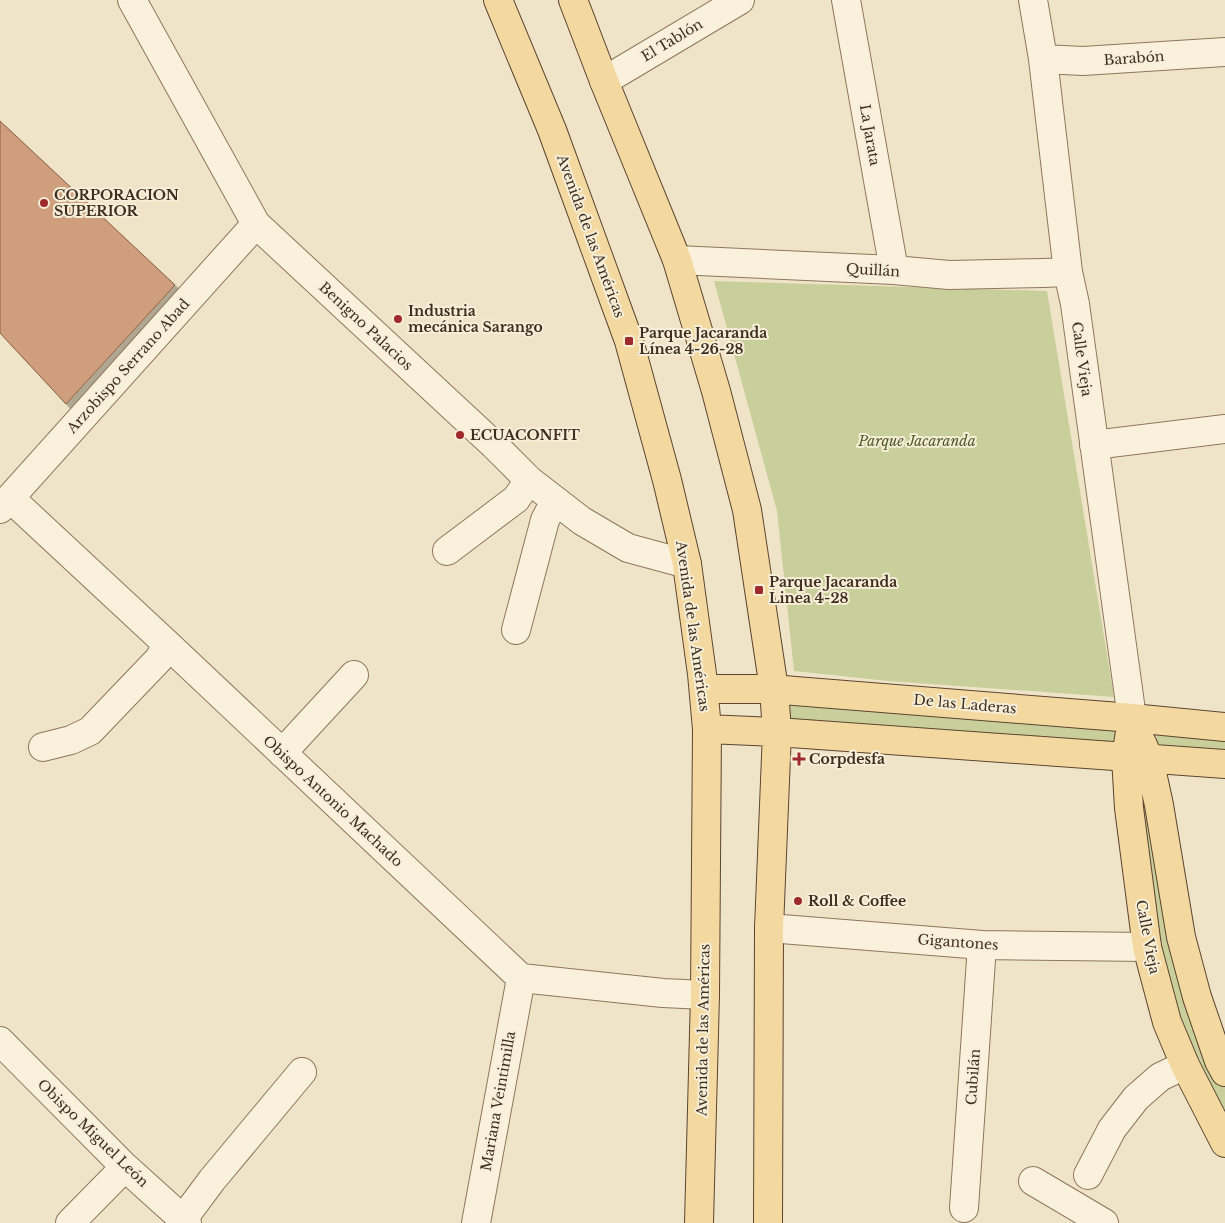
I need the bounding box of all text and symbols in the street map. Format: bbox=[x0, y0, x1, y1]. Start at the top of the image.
street label: El Tablón bbox=[638, 15, 706, 65]
street label: Barabón bbox=[1103, 47, 1165, 69]
street label: La Jarata bbox=[856, 103, 884, 167]
street label: Avenida de las Américas bbox=[553, 151, 629, 320]
place label: CORPORACION SUPERIOR bbox=[54, 186, 179, 220]
marker: CORPORACION SUPERIOR bbox=[38, 197, 50, 209]
street label: Quillán bbox=[846, 260, 901, 280]
street label: Benigno Palacios bbox=[315, 278, 417, 374]
street label: Arzobispo Serrano Abad bbox=[62, 295, 194, 438]
place label: Industria mecánica Sarango bbox=[408, 302, 543, 336]
marker: Industria mecánica Sarango bbox=[392, 313, 404, 325]
street label: Calle Vieja bbox=[1068, 321, 1096, 398]
place label: Parque Jacaranda Línea 4-26-28 bbox=[639, 324, 767, 358]
marker: Parque Jacaranda Línea 4-26-28 bbox=[623, 335, 635, 347]
place label: ECUACONFIT bbox=[470, 426, 580, 444]
marker: ECUACONFIT bbox=[454, 429, 466, 441]
park label: Parque Jacaranda bbox=[857, 432, 976, 450]
street label: Avenida de las Américas bbox=[672, 538, 714, 713]
place label: Parque Jacaranda Linea 4-28 bbox=[769, 573, 897, 607]
marker: Parque Jacaranda Linea 4-28 bbox=[753, 584, 765, 596]
street label: De las Laderas bbox=[913, 691, 1017, 717]
street label: Obispo Antonio Machado bbox=[259, 731, 407, 871]
place label: Corpdesfa bbox=[809, 750, 885, 768]
marker: Corpdesfa bbox=[793, 753, 805, 765]
place label: Roll & Coffee bbox=[808, 892, 906, 910]
marker: Roll & Coffee bbox=[792, 895, 804, 907]
street label: Calle Vieja bbox=[1132, 898, 1164, 976]
street label: Gigantones bbox=[917, 930, 999, 954]
street label: Avenida de las Américas bbox=[692, 944, 714, 1117]
street label: Mariana Veintimilla bbox=[477, 1029, 519, 1172]
street label: Cubilán bbox=[962, 1048, 984, 1106]
street label: Obispo Miguel León bbox=[34, 1075, 153, 1191]

